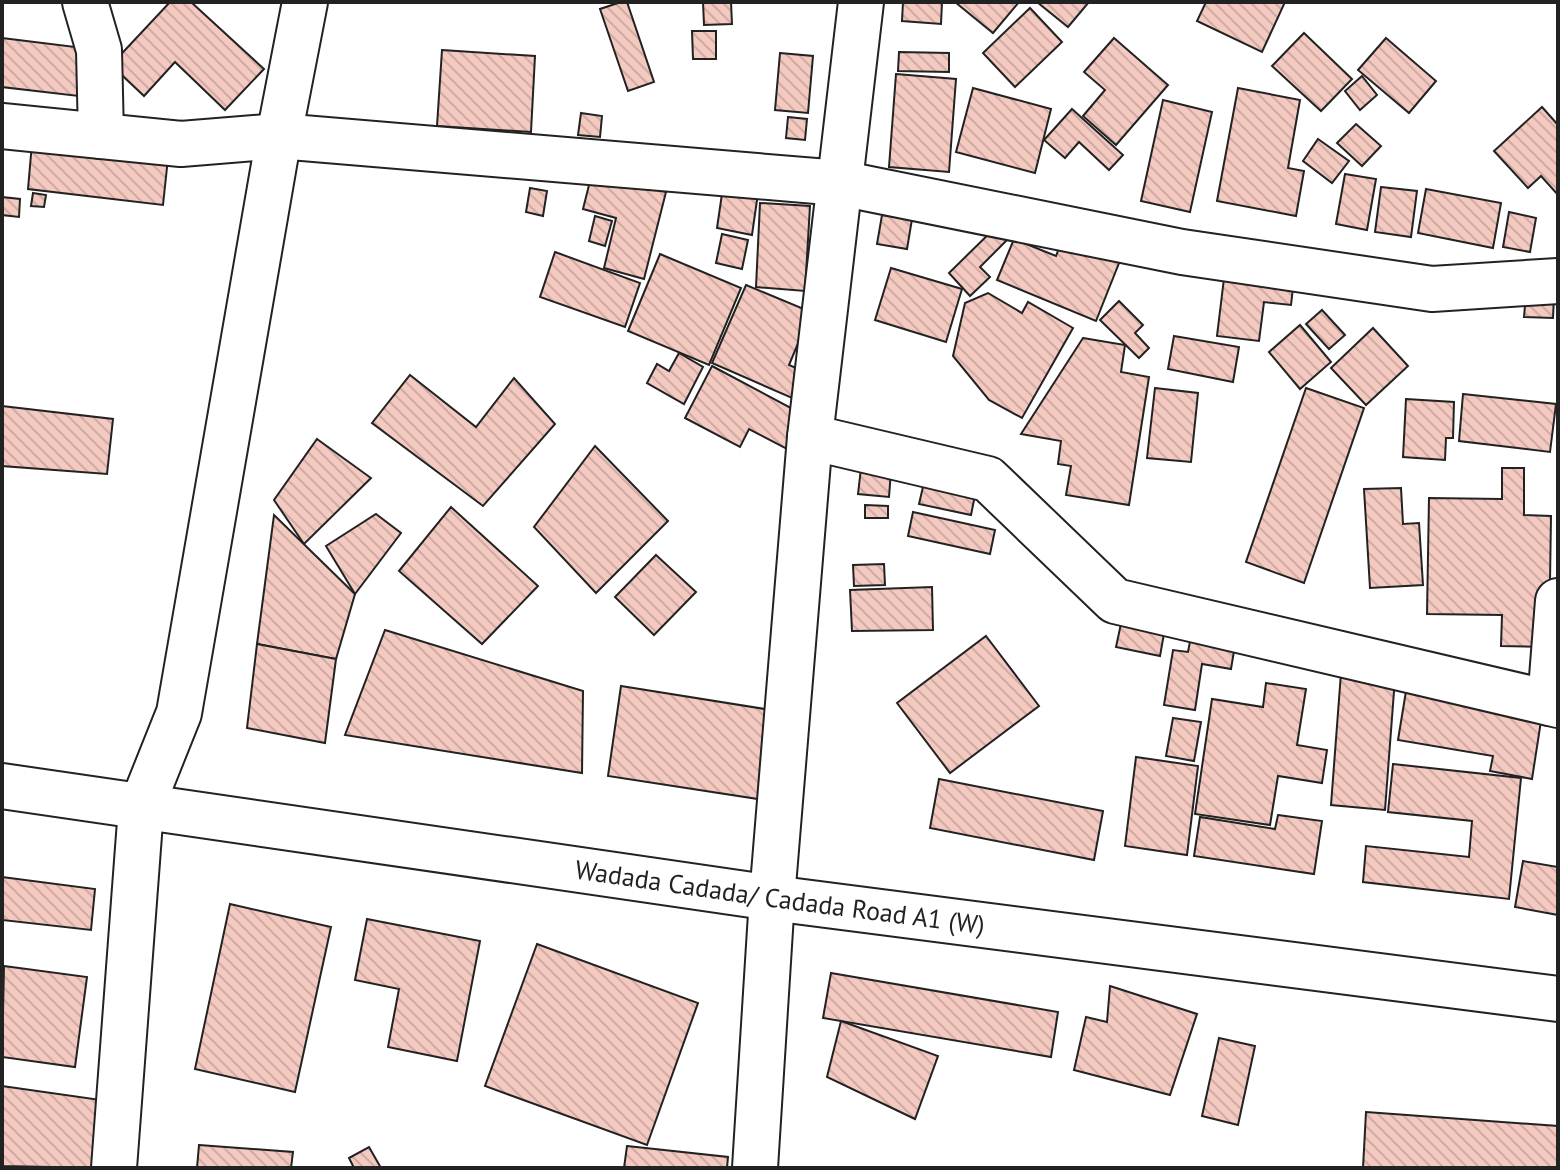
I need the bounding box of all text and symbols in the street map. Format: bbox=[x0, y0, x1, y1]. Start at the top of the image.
street label: Wadada Cadada/ Cadada Road A1 (W) bbox=[573, 853, 987, 941]

